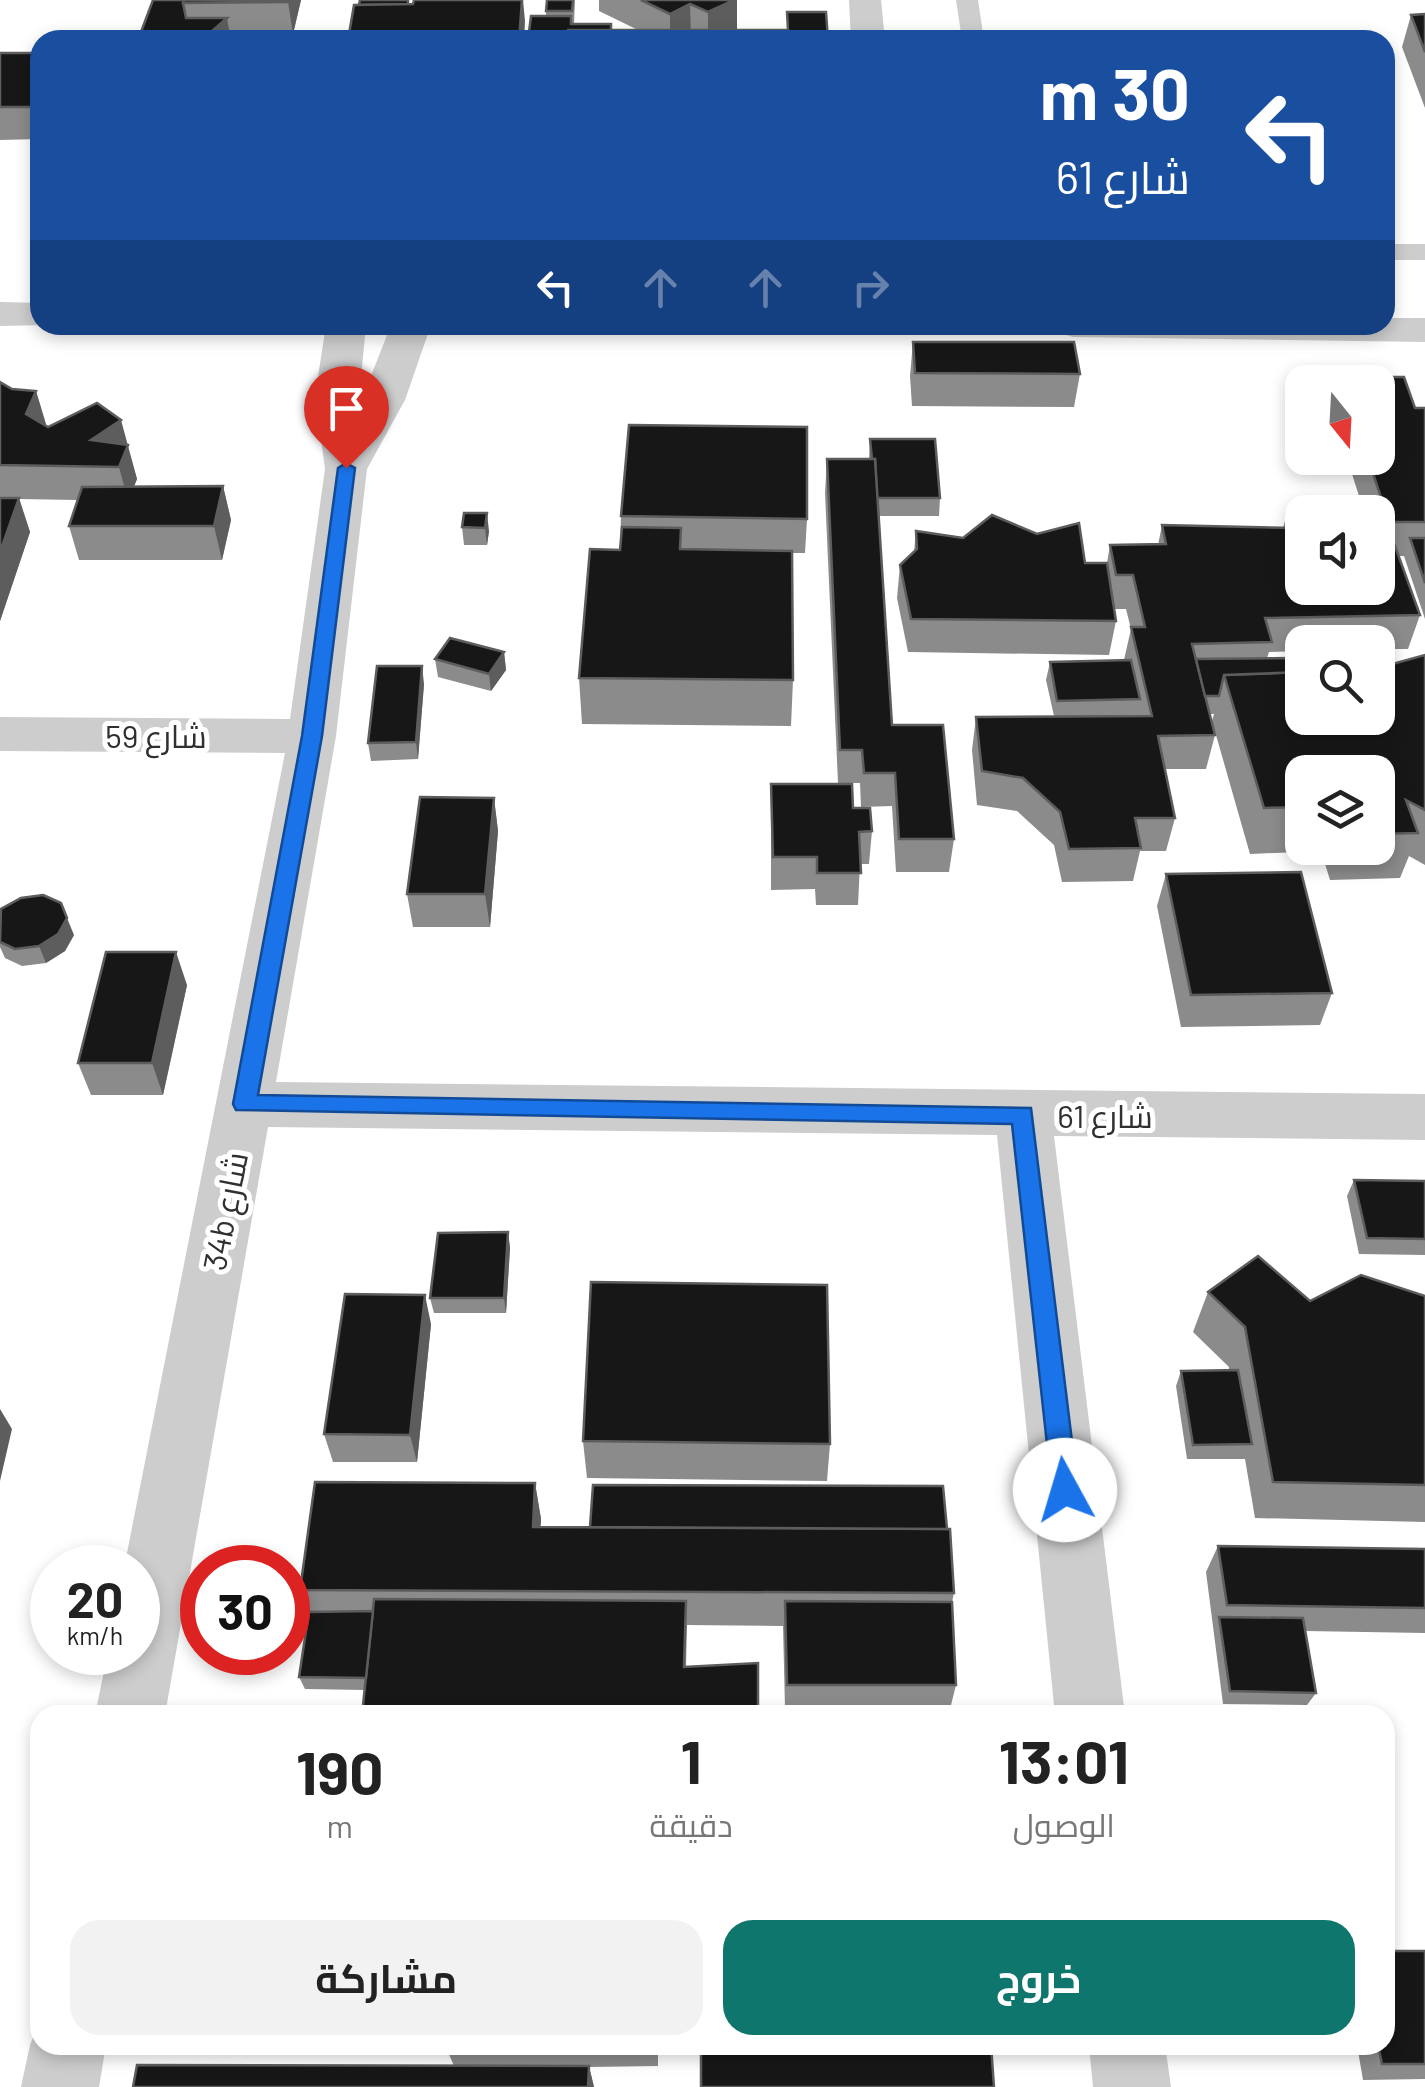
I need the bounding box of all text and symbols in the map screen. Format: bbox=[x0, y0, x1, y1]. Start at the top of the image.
text: 30 m bbox=[1040, 50, 1190, 134]
icon: left bbox=[1225, 70, 1355, 200]
text: شارع 61 bbox=[1056, 149, 1190, 203]
icon: left bbox=[528, 260, 583, 315]
icon: ahead bbox=[633, 260, 688, 315]
icon: ahead bbox=[738, 260, 793, 315]
icon: right bbox=[843, 260, 898, 315]
north arrow bbox=[1285, 365, 1395, 475]
map controls bbox=[1285, 365, 1395, 865]
pin bbox=[304, 366, 389, 469]
icon: arrive bbox=[319, 381, 374, 436]
button: sound bbox=[1285, 495, 1395, 605]
button: search bbox=[1285, 625, 1395, 735]
street label: شارع 59 bbox=[105, 716, 207, 759]
button: layers bbox=[1285, 755, 1395, 865]
street label: شارع 61 bbox=[1057, 1096, 1153, 1139]
street label: 34b شارع bbox=[194, 1148, 259, 1274]
position arrow bbox=[1013, 1438, 1117, 1542]
speed limit sign: 30 bbox=[180, 1545, 310, 1675]
text: 20 bbox=[67, 1568, 123, 1628]
text: km/h bbox=[67, 1620, 123, 1650]
text: 1 bbox=[680, 1724, 702, 1796]
text: 13:01 bbox=[999, 1724, 1129, 1796]
text: 190 bbox=[296, 1735, 383, 1807]
text: دقيقة bbox=[649, 1805, 733, 1843]
text: الوصول bbox=[1013, 1805, 1115, 1843]
text: m bbox=[326, 1806, 353, 1844]
button: مشاركة bbox=[70, 1920, 703, 2035]
button: خروج bbox=[723, 1920, 1355, 2035]

